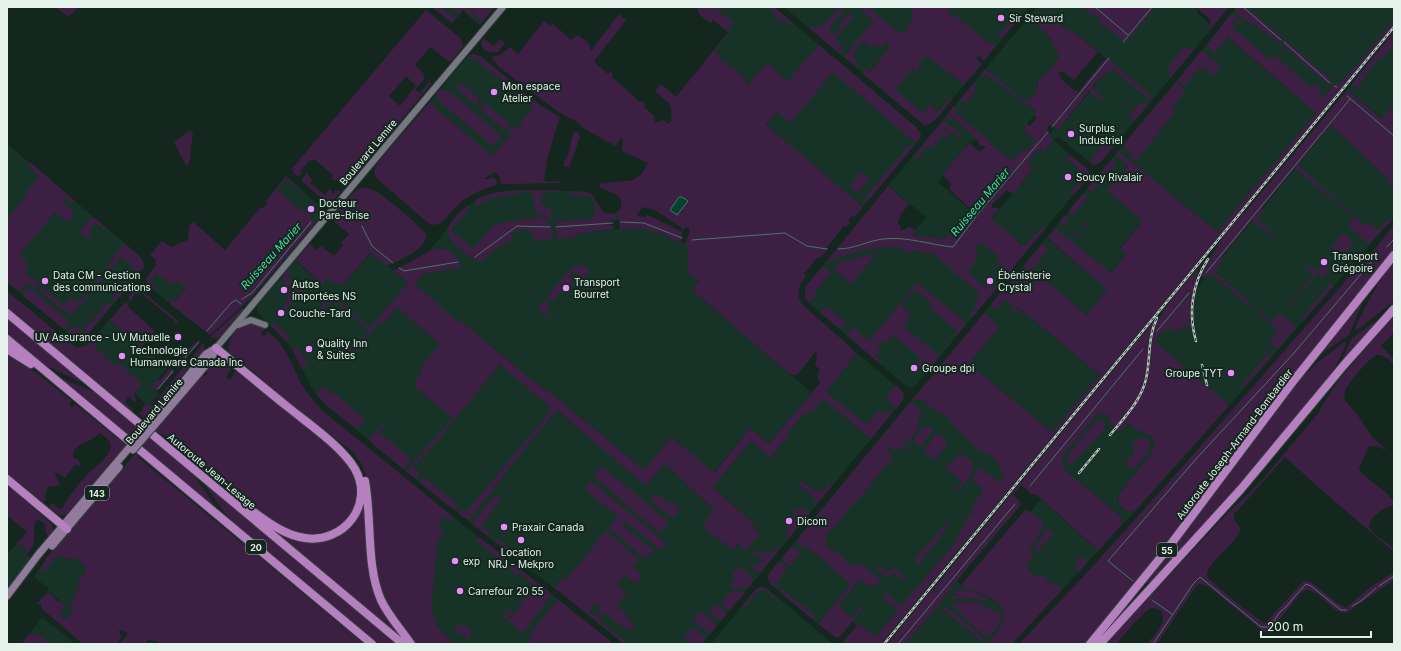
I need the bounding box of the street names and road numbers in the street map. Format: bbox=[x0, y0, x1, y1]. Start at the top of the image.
street label: Boulevard Lemire bbox=[337, 116, 399, 187]
street label: Autoroute Joseph-Armand-Bombardier bbox=[1174, 366, 1295, 522]
street label: Boulevard Lemire bbox=[123, 375, 185, 446]
street label: Autoroute Jean-Lesage bbox=[165, 431, 259, 512]
road number: 143 bbox=[85, 486, 109, 500]
road number: 20 bbox=[246, 540, 266, 554]
road number: 55 bbox=[1157, 543, 1177, 557]

